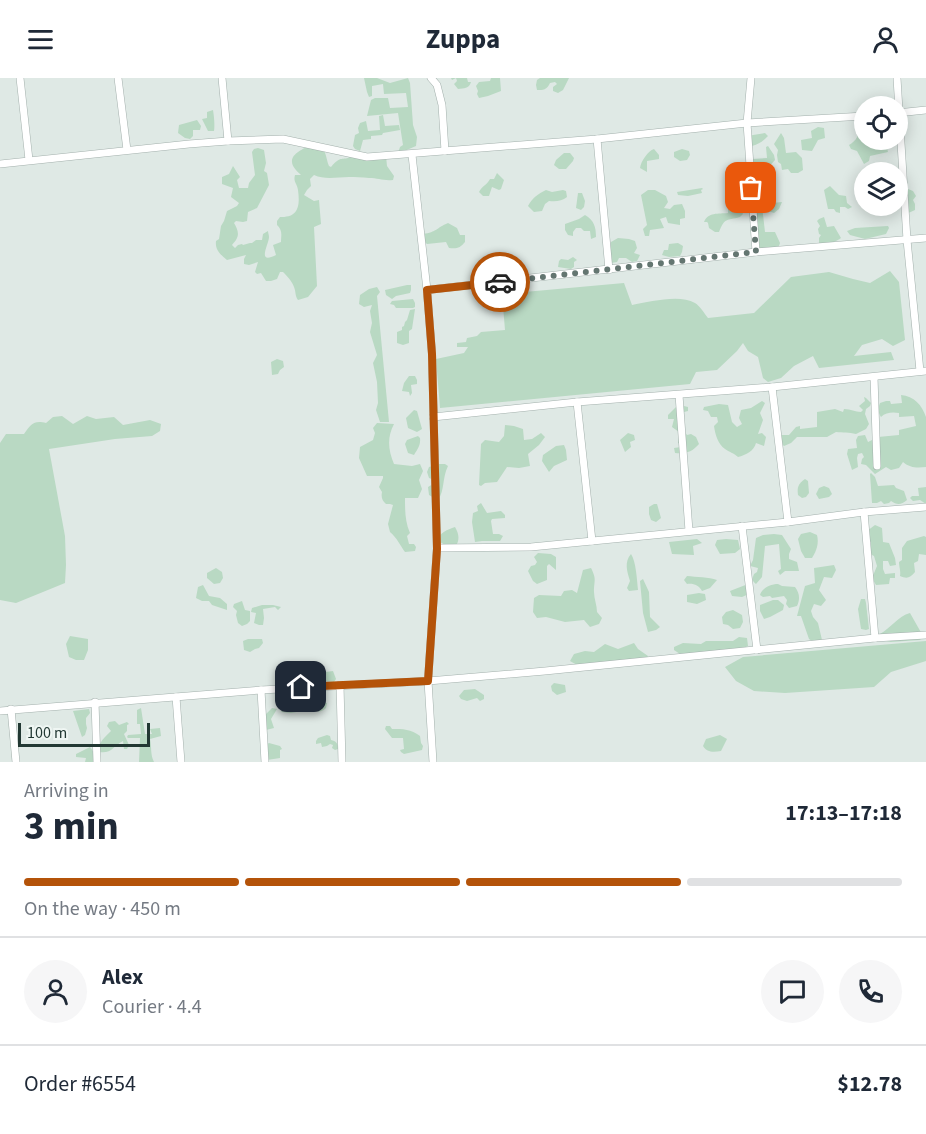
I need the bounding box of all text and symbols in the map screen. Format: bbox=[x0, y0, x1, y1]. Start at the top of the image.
text: Zuppa bbox=[426, 20, 500, 59]
icon: menu bbox=[24, 23, 57, 56]
icon: person bbox=[869, 23, 902, 56]
map controls bbox=[854, 96, 908, 216]
button: locate bbox=[854, 96, 908, 150]
pin bbox=[725, 162, 776, 213]
button: layers bbox=[854, 162, 908, 216]
icon: bag bbox=[734, 171, 767, 204]
courier bbox=[470, 252, 530, 312]
icon: car bbox=[484, 266, 517, 299]
pin bbox=[275, 661, 326, 712]
icon: home bbox=[284, 670, 317, 703]
scale bar bbox=[18, 720, 150, 748]
text: 100 m bbox=[27, 722, 67, 744]
text: Arriving in bbox=[24, 777, 109, 805]
text: 17:13–17:18 bbox=[785, 797, 902, 829]
text: 3 min bbox=[24, 799, 119, 855]
text: On the way · 450 m bbox=[24, 895, 181, 923]
button: person bbox=[24, 960, 87, 1023]
button: chat bbox=[761, 960, 824, 1023]
button: phone bbox=[839, 960, 902, 1023]
text: Alex bbox=[102, 961, 143, 993]
text: Courier · 4.4 bbox=[102, 993, 202, 1021]
text: Order #6554 bbox=[24, 1068, 136, 1100]
text: $12.78 bbox=[837, 1068, 902, 1100]

